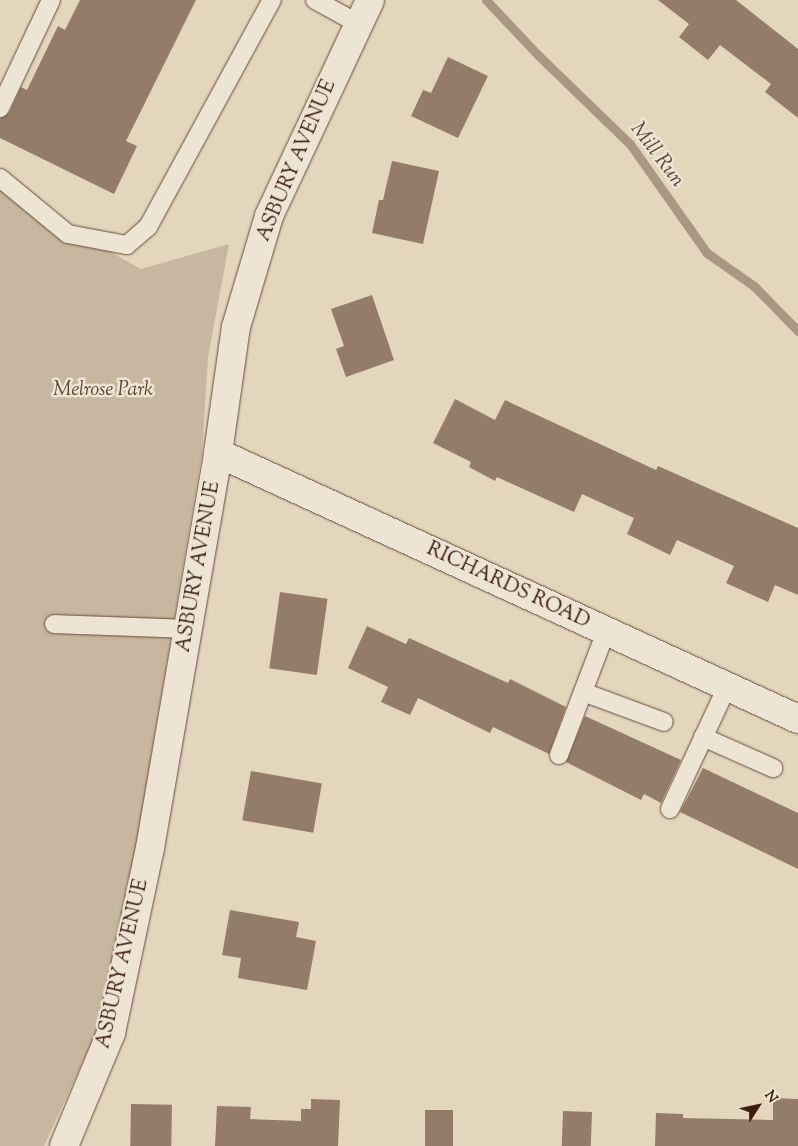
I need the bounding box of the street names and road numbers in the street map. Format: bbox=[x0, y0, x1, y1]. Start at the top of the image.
street label: ASBURY AVENUE bbox=[252, 77, 342, 245]
street label: ASBURY AVENUE bbox=[172, 480, 226, 654]
street label: RICHARDS ROAD bbox=[423, 538, 593, 634]
street label: ASBURY AVENUE bbox=[92, 877, 154, 1051]

